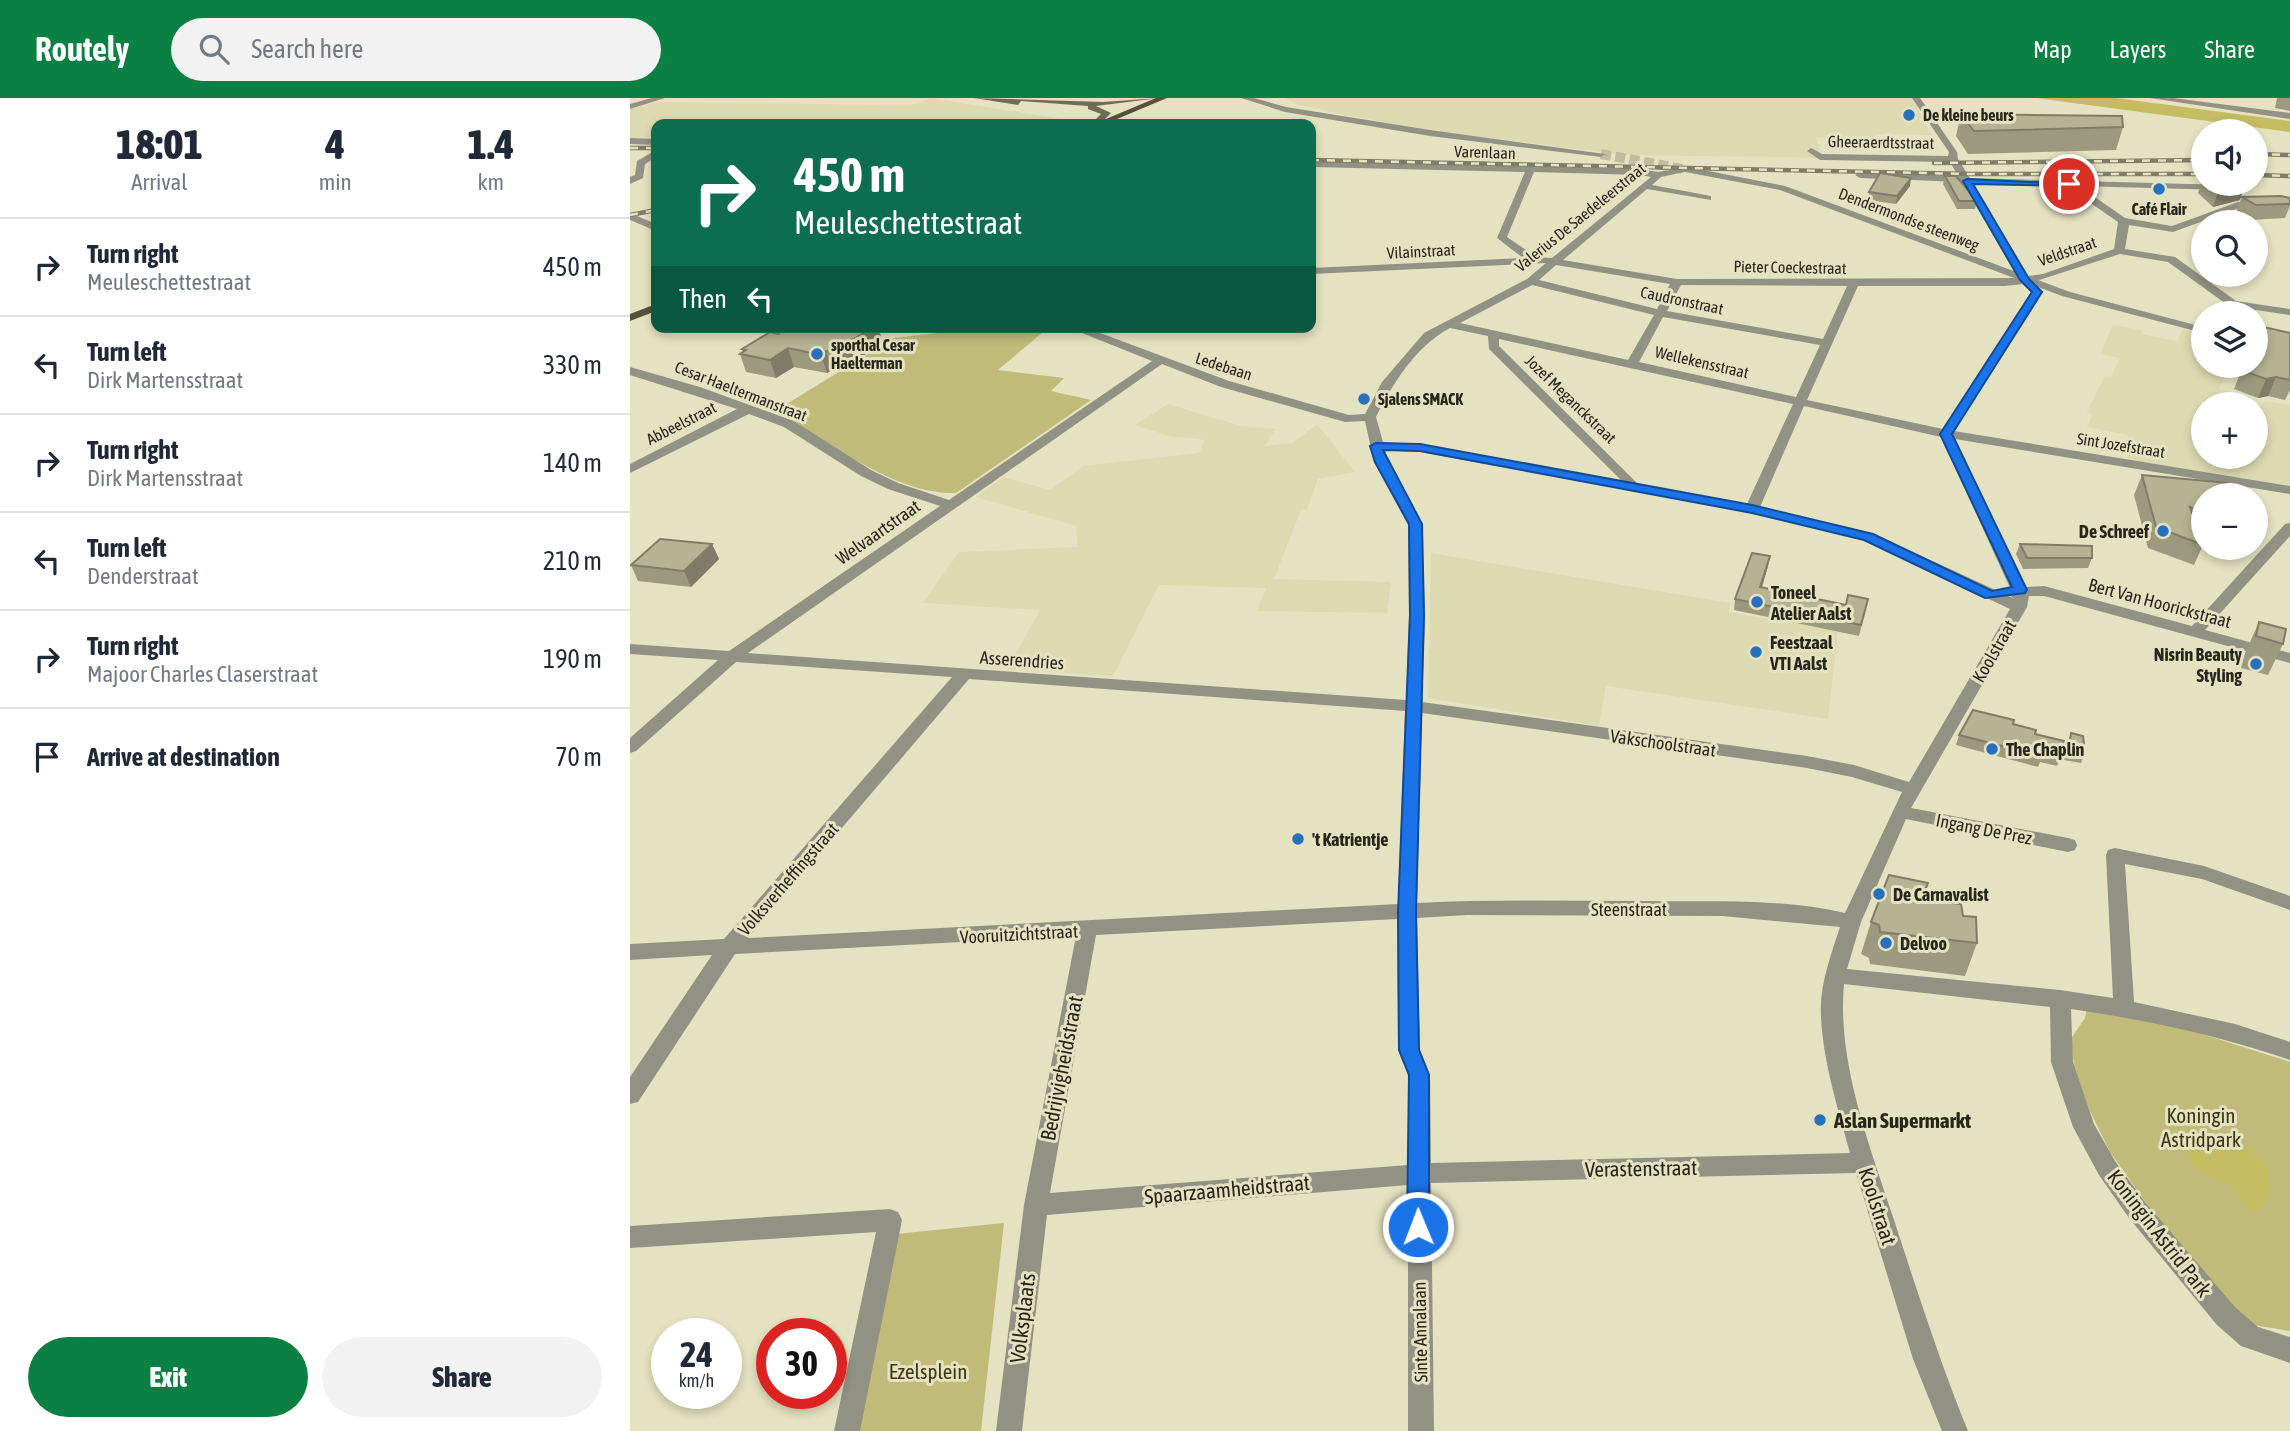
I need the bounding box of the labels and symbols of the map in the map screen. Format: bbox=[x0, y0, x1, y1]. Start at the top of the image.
place label: De kleine beurs bbox=[1923, 106, 2014, 124]
marker: De kleine beurs bbox=[1901, 107, 1917, 123]
street label: Gheeraerdtsstraat bbox=[1828, 132, 1935, 152]
street label: Varenlaan bbox=[1454, 142, 1516, 162]
pin bbox=[2039, 154, 2099, 214]
street label: Valerius De Saedeleerstraat bbox=[1511, 159, 1649, 275]
marker: Café Flair bbox=[2151, 181, 2167, 197]
street label: Dendermondse steenweg bbox=[1836, 184, 1982, 255]
place label: Café Flair bbox=[2131, 200, 2187, 218]
street label: Veldstraat bbox=[2035, 233, 2099, 269]
street label: Vilainstraat bbox=[1386, 240, 1456, 262]
street label: Pieter Coeckestraat bbox=[1733, 257, 1847, 277]
street label: Caudronstraat bbox=[1639, 282, 1725, 318]
place label: sporthal Cesar Haelterman bbox=[831, 336, 915, 372]
street label: Wellekensstraat bbox=[1653, 342, 1751, 382]
marker: sporthal Cesar Haelterman bbox=[809, 346, 825, 362]
street label: Ledebaan bbox=[1193, 348, 1255, 384]
street label: Jozef Meganckstraat bbox=[1521, 351, 1620, 448]
street label: Cesar Haeltermanstraat bbox=[672, 358, 810, 425]
place label: Sjalens SMACK bbox=[1378, 390, 1463, 408]
marker: Sjalens SMACK bbox=[1356, 391, 1372, 407]
street label: Abbeelstraat bbox=[643, 398, 719, 448]
street label: Sint Jozefstraat bbox=[2076, 429, 2167, 461]
street label: Welvaartstraat bbox=[832, 495, 924, 569]
place label: De Schreef bbox=[2079, 521, 2150, 542]
marker: De Schreef bbox=[2155, 523, 2171, 539]
street label: Bert Van Hoorickstraat bbox=[2086, 574, 2234, 632]
place label: Toneel Atelier Aalst bbox=[1770, 582, 1852, 624]
marker: Toneel Atelier Aalst bbox=[1749, 594, 1765, 610]
street label: Koolstraat bbox=[1968, 616, 2020, 686]
place label: Feestzaal VTI Aalst bbox=[1769, 632, 1833, 674]
marker: Feestzaal VTI Aalst bbox=[1748, 644, 1764, 660]
place label: Nisrin Beauty Styling bbox=[2154, 644, 2243, 686]
street label: Asserendries bbox=[979, 647, 1065, 673]
marker: Nisrin Beauty Styling bbox=[2248, 656, 2264, 672]
street label: Vakschoolstraat bbox=[1609, 725, 1717, 761]
place label: The Chaplin bbox=[2006, 739, 2085, 760]
marker: The Chaplin bbox=[1984, 741, 2000, 757]
street label: Ingang De Prez bbox=[1934, 809, 2034, 849]
street label: Volksverheffingstraat bbox=[733, 818, 843, 940]
place label: 't Katrientje bbox=[1312, 829, 1388, 850]
marker: 't Katrientje bbox=[1290, 831, 1306, 847]
place label: De Carnavalist bbox=[1893, 884, 1989, 905]
marker: De Carnavalist bbox=[1871, 886, 1887, 902]
street label: Steenstraat bbox=[1591, 899, 1667, 920]
street label: Vooruitzichtstraat bbox=[959, 920, 1079, 948]
place label: Delvoo bbox=[1900, 933, 1947, 954]
marker: Delvoo bbox=[1878, 935, 1894, 951]
street label: Bedrijvigheidstraat bbox=[1035, 994, 1087, 1142]
park label: Koningin Astridpark bbox=[2161, 1103, 2241, 1151]
place label: Aslan Supermarkt bbox=[1833, 1108, 1971, 1132]
marker: Aslan Supermarkt bbox=[1812, 1112, 1828, 1128]
street label: Verastenstraat bbox=[1585, 1155, 1697, 1181]
street label: Koolstraat bbox=[1854, 1164, 1902, 1248]
street label: Koningin Astrid Park bbox=[2103, 1165, 2217, 1301]
street label: Spaarzaamheidstraat bbox=[1143, 1170, 1311, 1208]
position arrow bbox=[1381, 1190, 1455, 1264]
street label: Volksplaats bbox=[1005, 1272, 1039, 1364]
street label: Sinte Annalaan bbox=[1409, 1281, 1431, 1383]
speed limit sign: 30 bbox=[756, 1318, 847, 1409]
park label: Ezelsplein bbox=[889, 1359, 967, 1383]

